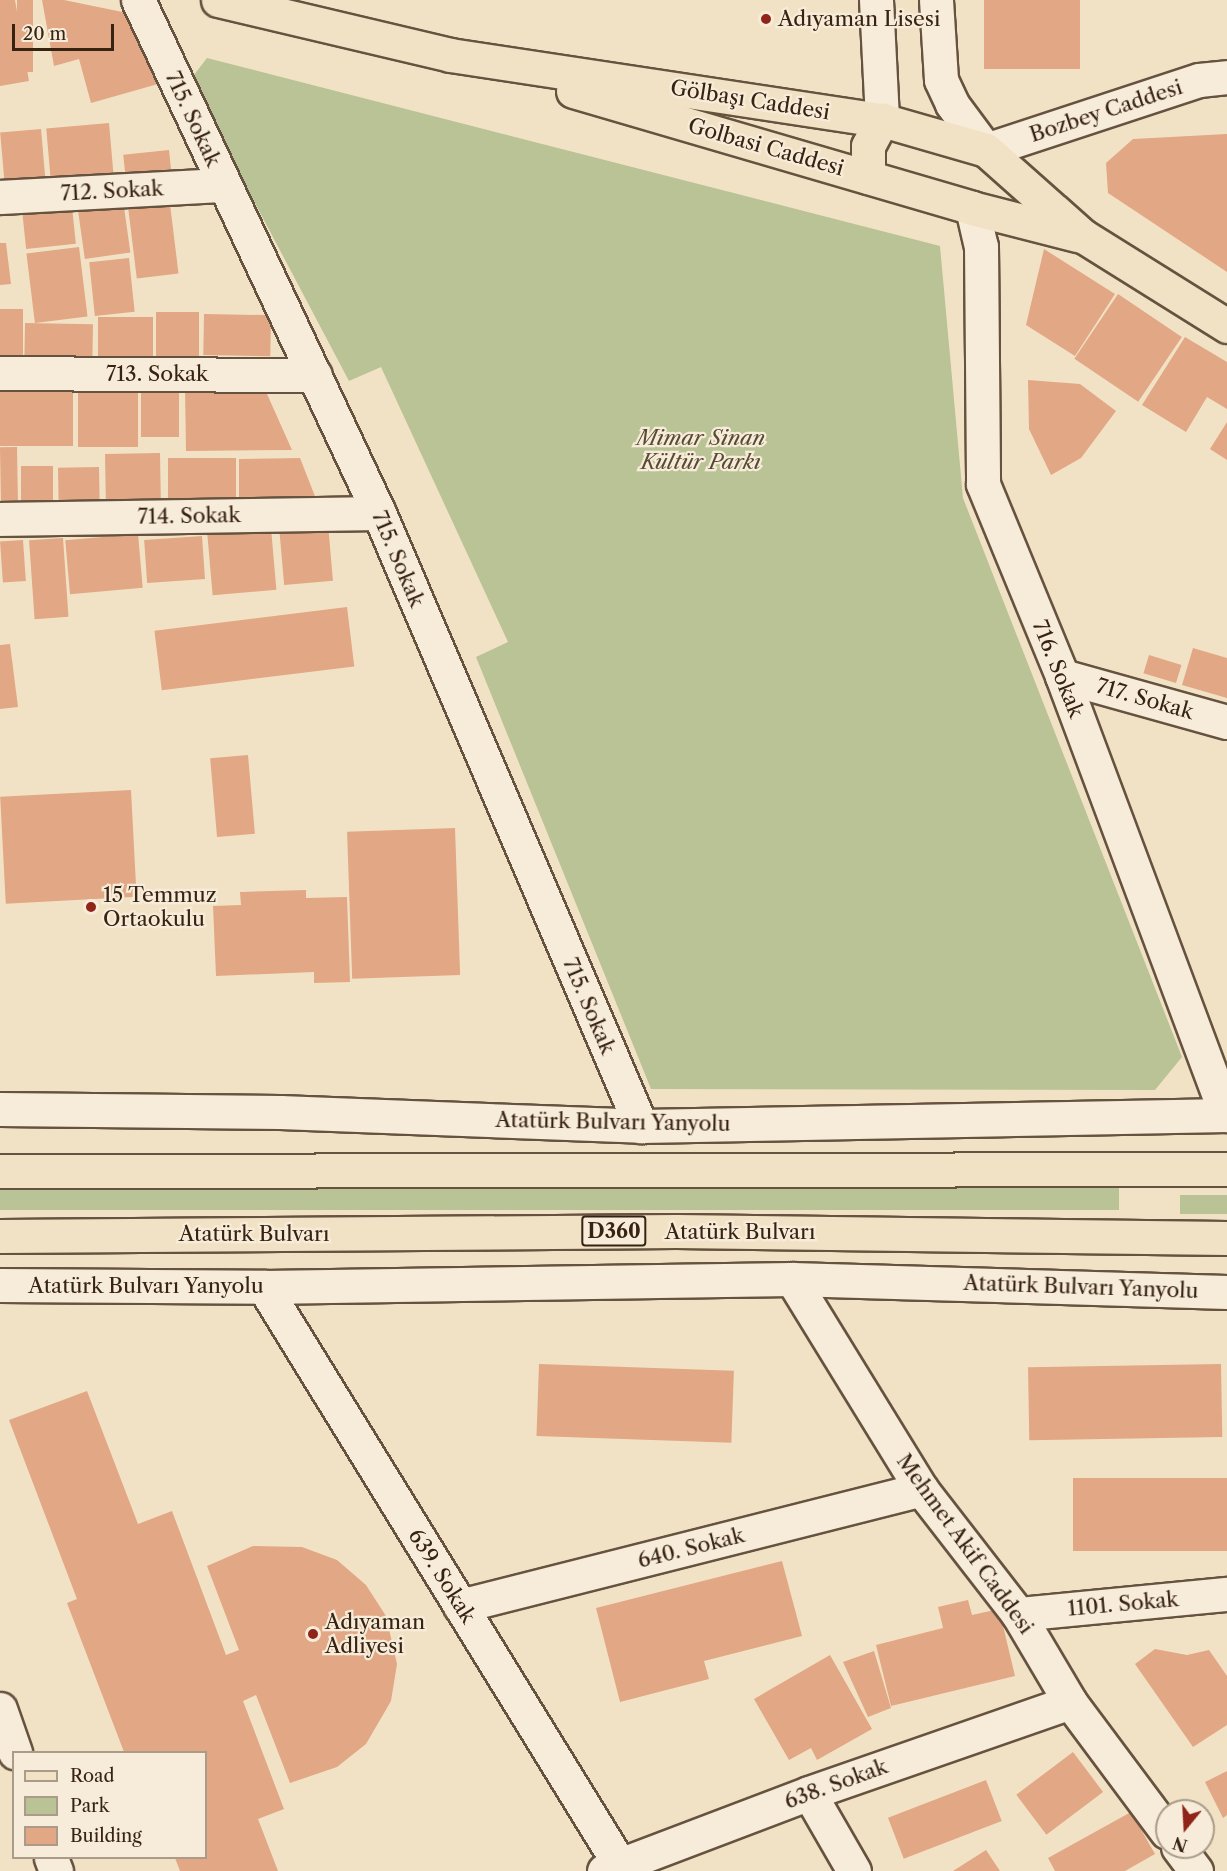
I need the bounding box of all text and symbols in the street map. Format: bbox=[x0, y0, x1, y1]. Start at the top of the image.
place label: Adıyaman Lisesi bbox=[778, 6, 940, 32]
scale bar bbox=[15, 12, 117, 50]
marker: Adıyaman Lisesi bbox=[759, 12, 773, 26]
text: 20 m bbox=[23, 23, 66, 45]
street label: 715. Sokak bbox=[160, 67, 226, 171]
street label: Bozbey Caddesi bbox=[1026, 74, 1186, 148]
street label: Gölbaşı Caddesi bbox=[668, 75, 832, 125]
street label: Golbasi Caddesi bbox=[685, 113, 847, 181]
street label: 712. Sokak bbox=[60, 176, 164, 206]
street label: 713. Sokak bbox=[106, 361, 208, 387]
park label: Mimar Sinan Kültür Parkı bbox=[637, 425, 765, 475]
street label: 714. Sokak bbox=[137, 503, 241, 529]
street label: 715. Sokak bbox=[366, 507, 430, 611]
street label: 716. Sokak bbox=[1027, 617, 1089, 721]
street label: 717. Sokak bbox=[1094, 673, 1196, 725]
place label: 15 Temmuz Ortaokulu bbox=[103, 882, 217, 932]
marker: 15 Temmuz Ortaokulu bbox=[84, 900, 98, 914]
street label: 715. Sokak bbox=[557, 954, 621, 1058]
street label: Atatürk Bulvarı Yanyolu bbox=[495, 1107, 731, 1137]
road number: D360 bbox=[581, 1214, 647, 1248]
street label: Atatürk Bulvarı bbox=[664, 1219, 816, 1245]
street label: Atatürk Bulvarı bbox=[178, 1221, 330, 1247]
street label: Atatürk Bulvarı Yanyolu bbox=[962, 1270, 1200, 1304]
street label: Atatürk Bulvarı Yanyolu bbox=[28, 1273, 264, 1299]
street label: Mehmet Akif Caddesi bbox=[891, 1449, 1039, 1639]
street label: 640. Sokak bbox=[635, 1523, 747, 1573]
street label: 639. Sokak bbox=[403, 1524, 481, 1628]
street label: 1101. Sokak bbox=[1066, 1587, 1180, 1621]
place label: Adıyaman Adliyesi bbox=[325, 1609, 425, 1659]
marker: Adıyaman Adliyesi bbox=[306, 1627, 320, 1641]
legend bbox=[12, 1751, 207, 1859]
street label: 638. Sokak bbox=[781, 1754, 891, 1814]
text: Road bbox=[70, 1765, 115, 1787]
text: Park bbox=[70, 1795, 109, 1817]
north arrow bbox=[1155, 1799, 1215, 1859]
text: Building bbox=[70, 1825, 142, 1847]
text: N bbox=[1170, 1833, 1190, 1856]

